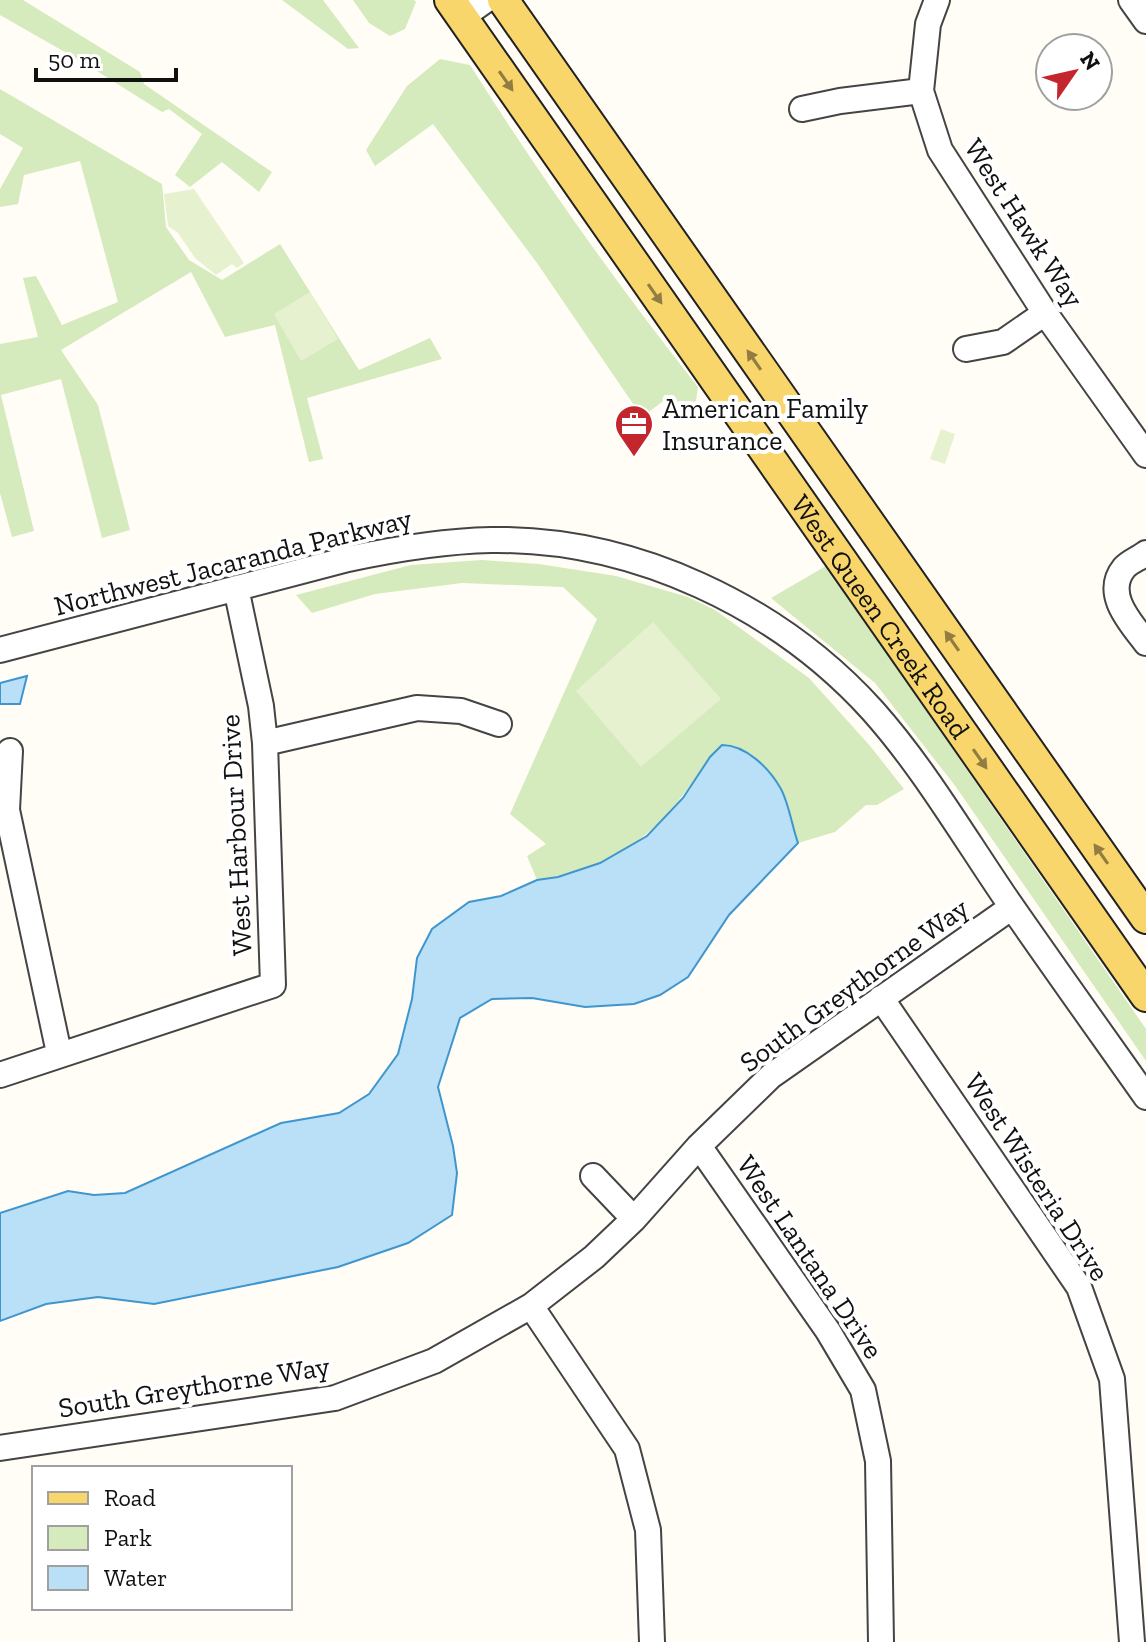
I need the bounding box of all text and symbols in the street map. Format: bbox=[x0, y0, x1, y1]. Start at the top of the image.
scale bar bbox=[36, 32, 176, 82]
north arrow bbox=[1034, 32, 1114, 112]
text: 50 m bbox=[48, 45, 101, 74]
text: N bbox=[1074, 47, 1106, 76]
one-way arrow bbox=[498, 70, 513, 91]
street label: West Hawk Way bbox=[957, 133, 1091, 314]
one-way arrow bbox=[647, 283, 662, 304]
one-way arrow bbox=[747, 349, 762, 370]
place label: American Family Insurance bbox=[662, 392, 869, 457]
office icon: American Family Insurance bbox=[613, 403, 655, 458]
street label: West Queen Creek Road bbox=[784, 488, 977, 745]
street label: Northwest Jacaranda Parkway bbox=[51, 501, 416, 622]
one-way arrow bbox=[945, 631, 960, 652]
street label: West Harbour Drive bbox=[213, 713, 259, 957]
one-way arrow bbox=[972, 749, 987, 770]
one-way arrow bbox=[1094, 844, 1109, 865]
street label: South Greythorne Way bbox=[733, 891, 975, 1079]
street label: West Wisteria Drive bbox=[958, 1067, 1116, 1287]
street label: West Lantana Drive bbox=[730, 1149, 890, 1365]
street label: South Greythorne Way bbox=[56, 1349, 333, 1425]
legend bbox=[32, 1466, 292, 1610]
text: Road bbox=[104, 1483, 156, 1512]
text: Park bbox=[104, 1523, 152, 1552]
text: Water bbox=[104, 1563, 167, 1592]

